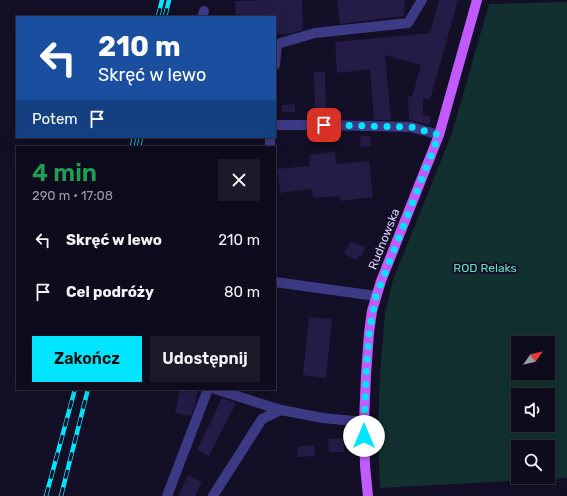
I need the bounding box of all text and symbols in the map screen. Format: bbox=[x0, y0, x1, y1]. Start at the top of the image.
text: 210 m bbox=[98, 30, 181, 63]
icon: left bbox=[32, 32, 84, 84]
text: Skręć w lewo bbox=[98, 64, 206, 86]
icon: arrive bbox=[86, 108, 108, 130]
pin bbox=[307, 108, 341, 142]
text: Potem bbox=[32, 110, 78, 128]
icon: arrive bbox=[313, 114, 335, 136]
text: 4 min bbox=[32, 159, 97, 187]
button: close bbox=[218, 159, 260, 201]
text: 290 m · 17:08 bbox=[32, 188, 113, 203]
street label: Rudnowska bbox=[365, 206, 403, 272]
icon: left bbox=[32, 229, 54, 251]
text: Skręć w lewo bbox=[66, 231, 162, 249]
text: 210 m bbox=[218, 231, 260, 249]
park label: ROD Relaks bbox=[453, 261, 517, 275]
icon: arrive bbox=[32, 281, 54, 303]
text: Cel podróży bbox=[66, 283, 154, 301]
text: 80 m bbox=[224, 283, 260, 301]
button: Zakończ bbox=[32, 336, 142, 382]
button: Udostępnij bbox=[150, 336, 260, 382]
north arrow bbox=[511, 336, 555, 380]
map controls bbox=[511, 336, 555, 484]
button: sound bbox=[511, 388, 555, 432]
position arrow bbox=[343, 415, 385, 457]
button: search bbox=[511, 440, 555, 484]

